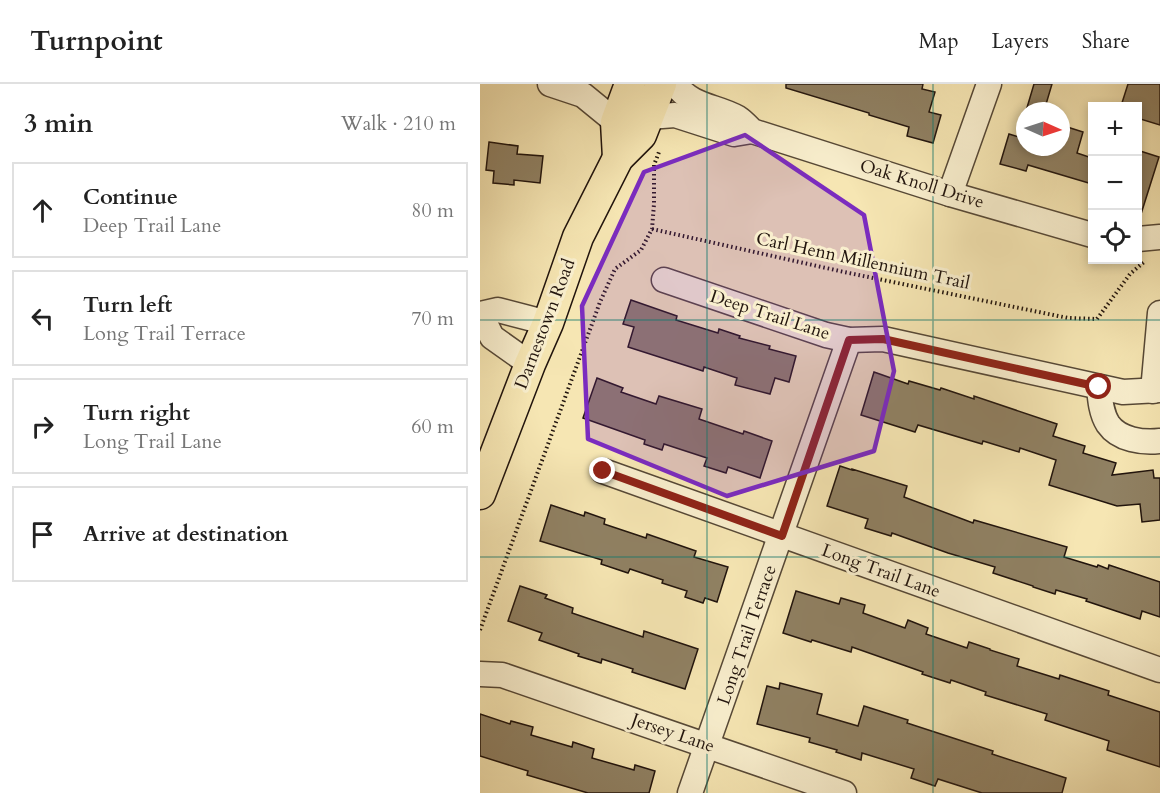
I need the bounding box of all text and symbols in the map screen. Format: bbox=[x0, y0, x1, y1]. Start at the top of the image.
text: Turnpoint bbox=[30, 22, 163, 60]
text: Map bbox=[919, 27, 959, 56]
text: Layers bbox=[992, 27, 1049, 56]
text: Share bbox=[1082, 27, 1130, 56]
north arrow bbox=[1016, 102, 1070, 156]
map controls bbox=[1088, 102, 1142, 264]
button: + bbox=[1088, 102, 1142, 156]
text: 3 min bbox=[24, 106, 93, 141]
text: Walk · 210 m bbox=[341, 110, 456, 137]
street label: Oak Knoll Drive bbox=[857, 153, 987, 215]
button: − bbox=[1088, 156, 1142, 210]
text: Continue bbox=[83, 182, 178, 212]
icon: ahead bbox=[26, 194, 59, 227]
text: 80 m bbox=[411, 197, 454, 224]
button: locate bbox=[1088, 210, 1142, 264]
text: Deep Trail Lane bbox=[83, 212, 221, 239]
street label: Carl Henn Millennium Trail bbox=[754, 226, 973, 296]
street label: Darnestown Road bbox=[509, 255, 582, 393]
street label: Deep Trail Lane bbox=[707, 284, 833, 346]
text: Turn left bbox=[83, 290, 172, 320]
icon: left bbox=[26, 302, 59, 335]
text: 70 m bbox=[411, 305, 454, 332]
text: Long Trail Terrace bbox=[83, 320, 246, 347]
route start bbox=[1085, 373, 1111, 399]
text: Turn right bbox=[83, 398, 190, 428]
icon: right bbox=[26, 410, 59, 443]
text: 60 m bbox=[411, 413, 454, 440]
text: Long Trail Lane bbox=[83, 428, 222, 455]
route end bbox=[589, 457, 615, 483]
icon: arrive bbox=[26, 518, 59, 551]
text: Arrive at destination bbox=[83, 519, 288, 549]
street label: Long Trail Lane bbox=[818, 538, 944, 604]
street label: Long Trail Terrace bbox=[711, 562, 783, 708]
street label: Jersey Lane bbox=[625, 706, 718, 759]

